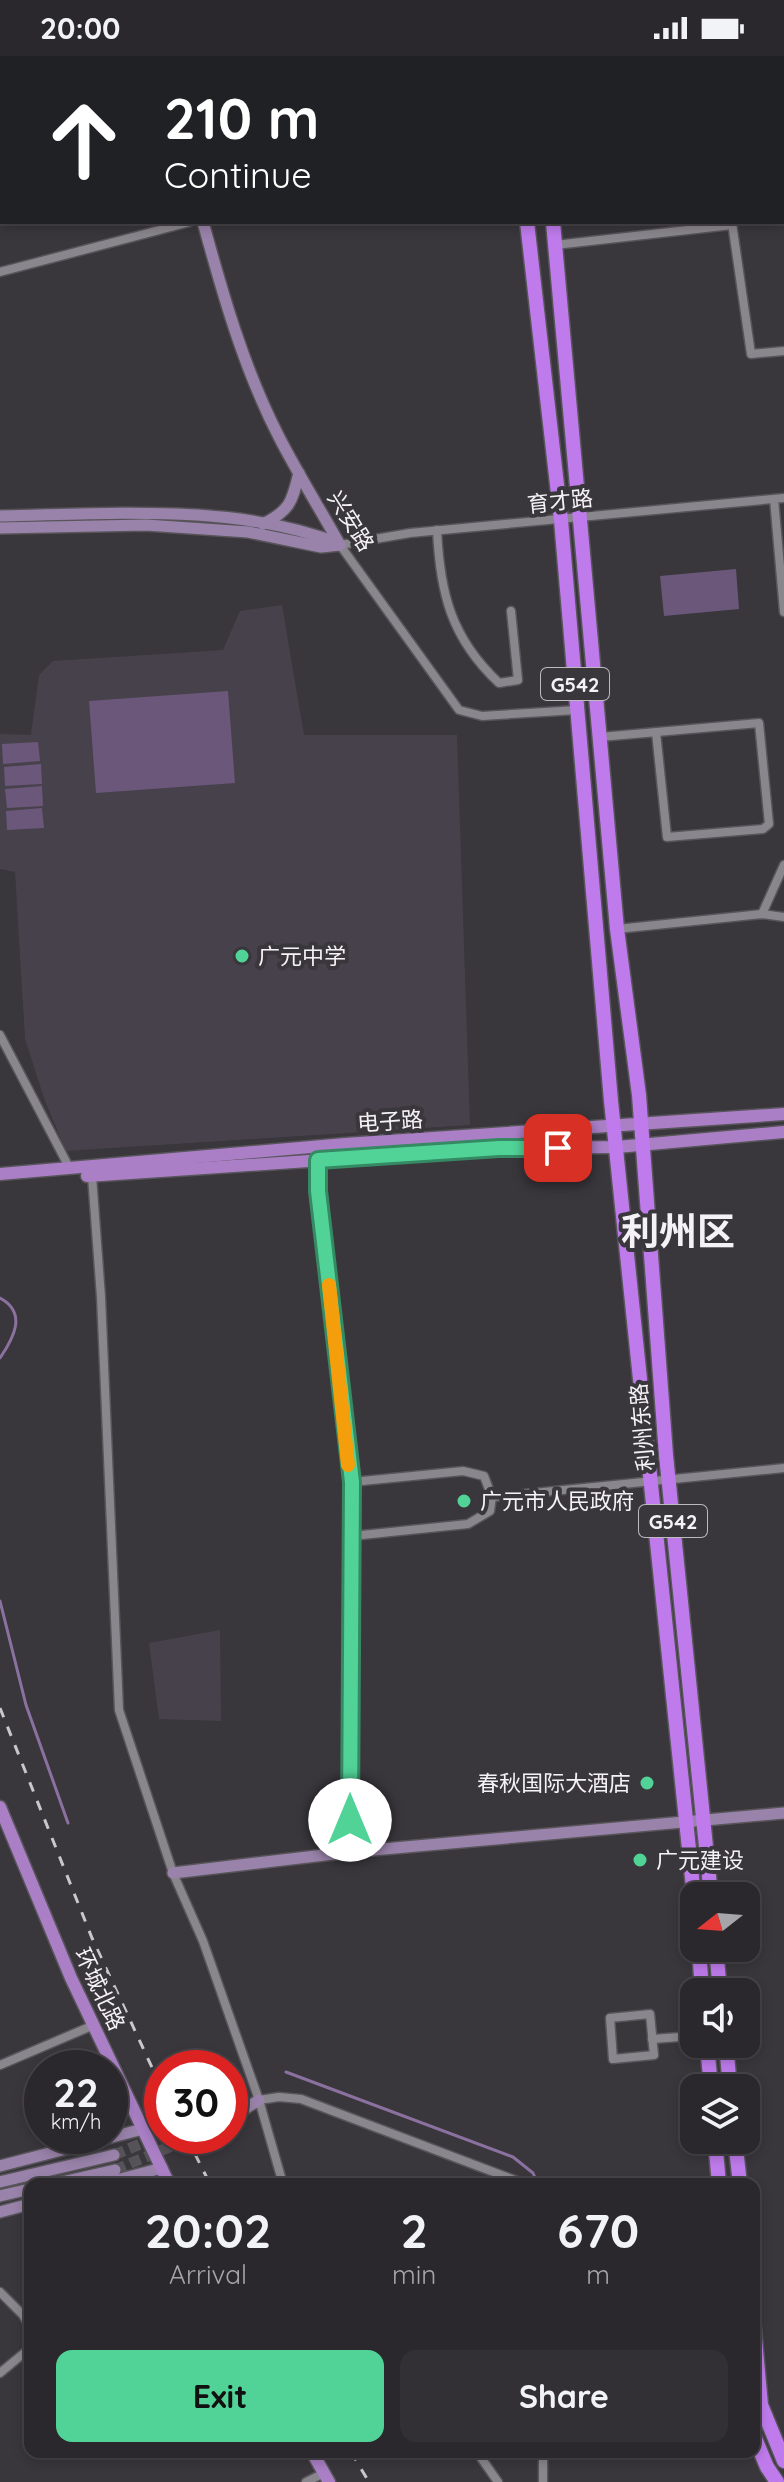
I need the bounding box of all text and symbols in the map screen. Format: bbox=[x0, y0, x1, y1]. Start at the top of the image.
text: 20:00 bbox=[40, 9, 121, 47]
text: 210 m bbox=[164, 83, 319, 153]
icon: ahead bbox=[32, 88, 136, 192]
text: Continue bbox=[164, 152, 312, 197]
street label: 育才路 bbox=[526, 484, 594, 518]
street label: 兴安路 bbox=[322, 486, 380, 556]
road number: G542 bbox=[541, 668, 609, 700]
place label: 广元中学 bbox=[258, 942, 346, 970]
marker: 广元中学 bbox=[233, 947, 251, 965]
street label: 电子路 bbox=[356, 1105, 424, 1137]
pin bbox=[524, 1114, 592, 1182]
icon: arrive bbox=[536, 1126, 580, 1170]
district label: 利州区 bbox=[621, 1207, 735, 1255]
street label: 利州东路 bbox=[624, 1382, 660, 1472]
place label: 广元市人民政府 bbox=[480, 1487, 634, 1515]
marker: 广元市人民政府 bbox=[455, 1492, 473, 1510]
road number: G542 bbox=[639, 1505, 707, 1537]
place label: 春秋国际大酒店 bbox=[477, 1769, 631, 1797]
marker: 春秋国际大酒店 bbox=[638, 1774, 656, 1792]
position arrow bbox=[308, 1778, 392, 1862]
place label: 广元建设 bbox=[656, 1846, 744, 1874]
marker: 广元建设 bbox=[631, 1851, 649, 1869]
north arrow bbox=[680, 1882, 760, 1962]
map controls bbox=[680, 1882, 760, 2154]
street label: 环城北路 bbox=[69, 1943, 131, 2035]
button: sound bbox=[680, 1978, 760, 2058]
speed limit sign: 30 bbox=[144, 2050, 248, 2154]
text: 22 bbox=[53, 2067, 99, 2117]
button: layers bbox=[680, 2074, 760, 2154]
text: km/h bbox=[51, 2109, 101, 2134]
text: 20:02 bbox=[145, 2200, 271, 2260]
text: 2 bbox=[401, 2200, 428, 2260]
text: 670 bbox=[557, 2200, 639, 2260]
text: Arrival bbox=[169, 2258, 247, 2291]
text: min bbox=[392, 2258, 436, 2291]
text: m bbox=[586, 2258, 610, 2291]
button: Exit bbox=[56, 2350, 384, 2442]
button: Share bbox=[400, 2350, 728, 2442]

